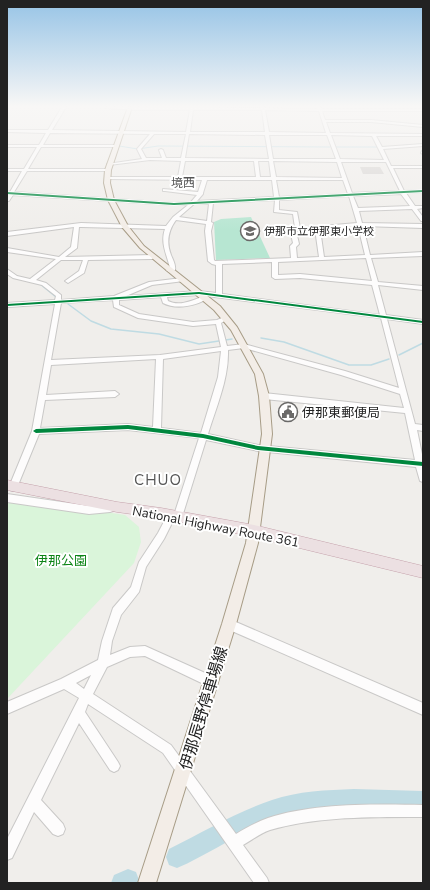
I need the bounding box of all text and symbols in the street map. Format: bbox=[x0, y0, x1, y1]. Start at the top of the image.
district label: 境西 bbox=[171, 175, 195, 191]
school or university icon: 伊那市立伊那東小学校 bbox=[239, 220, 261, 242]
place label: 伊那市立伊那東小学校 bbox=[264, 224, 374, 239]
public building icon: 伊那東郵便局 bbox=[277, 401, 299, 423]
place label: 伊那東郵便局 bbox=[302, 404, 380, 422]
district label: CHUO bbox=[134, 470, 182, 490]
street label: National Highway Route 361 bbox=[131, 502, 301, 552]
park label: 伊那公園 bbox=[35, 552, 87, 570]
street label: 伊那辰野停車場線 bbox=[175, 644, 233, 773]

